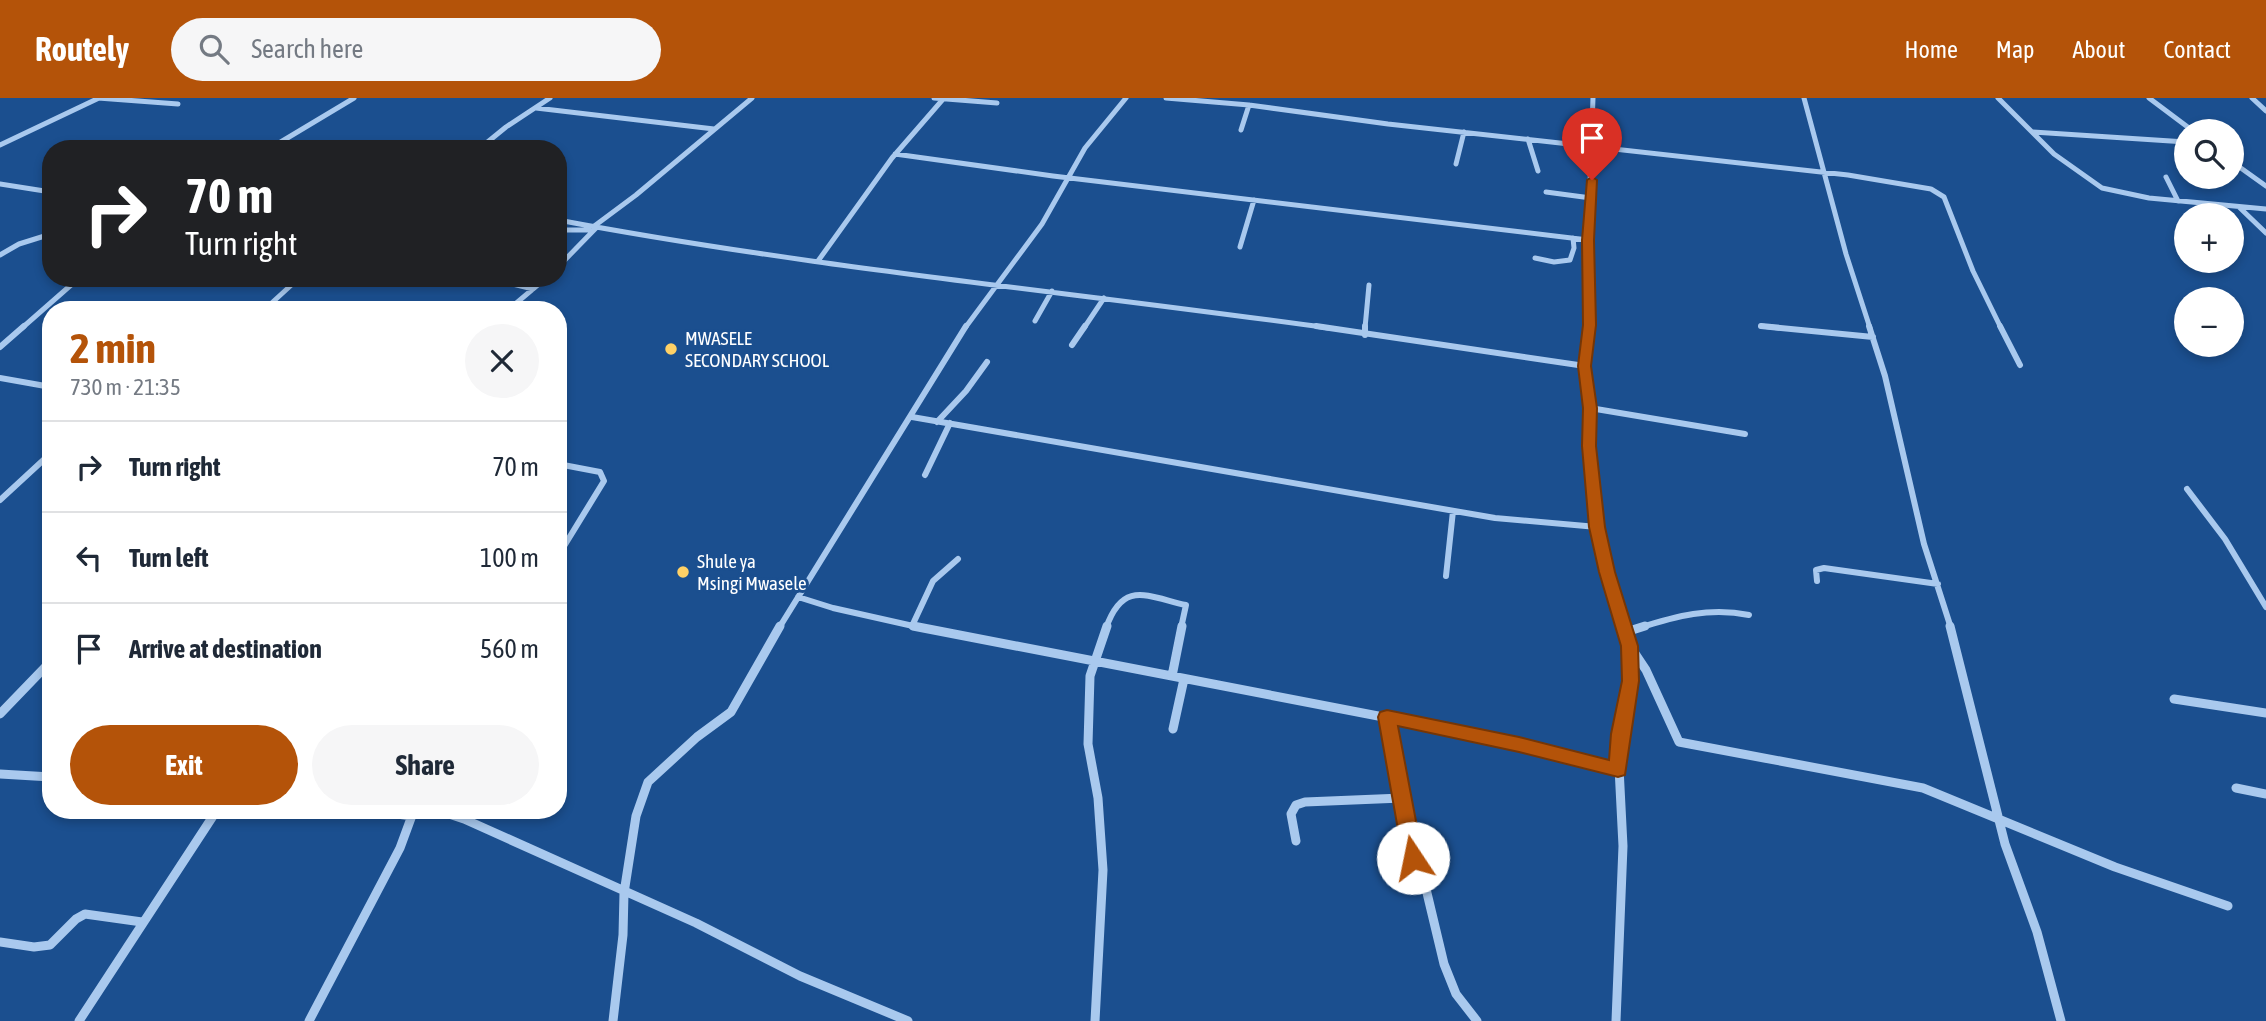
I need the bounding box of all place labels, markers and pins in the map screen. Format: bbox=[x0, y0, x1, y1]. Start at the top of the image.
pin bbox=[1562, 108, 1622, 180]
place label: MWASELE SECONDARY SCHOOL bbox=[685, 327, 830, 371]
marker: MWASELE SECONDARY SCHOOL bbox=[663, 341, 679, 357]
place label: Shule ya Msingi Mwasele bbox=[697, 550, 807, 594]
marker: Shule ya Msingi Mwasele bbox=[675, 564, 691, 580]

